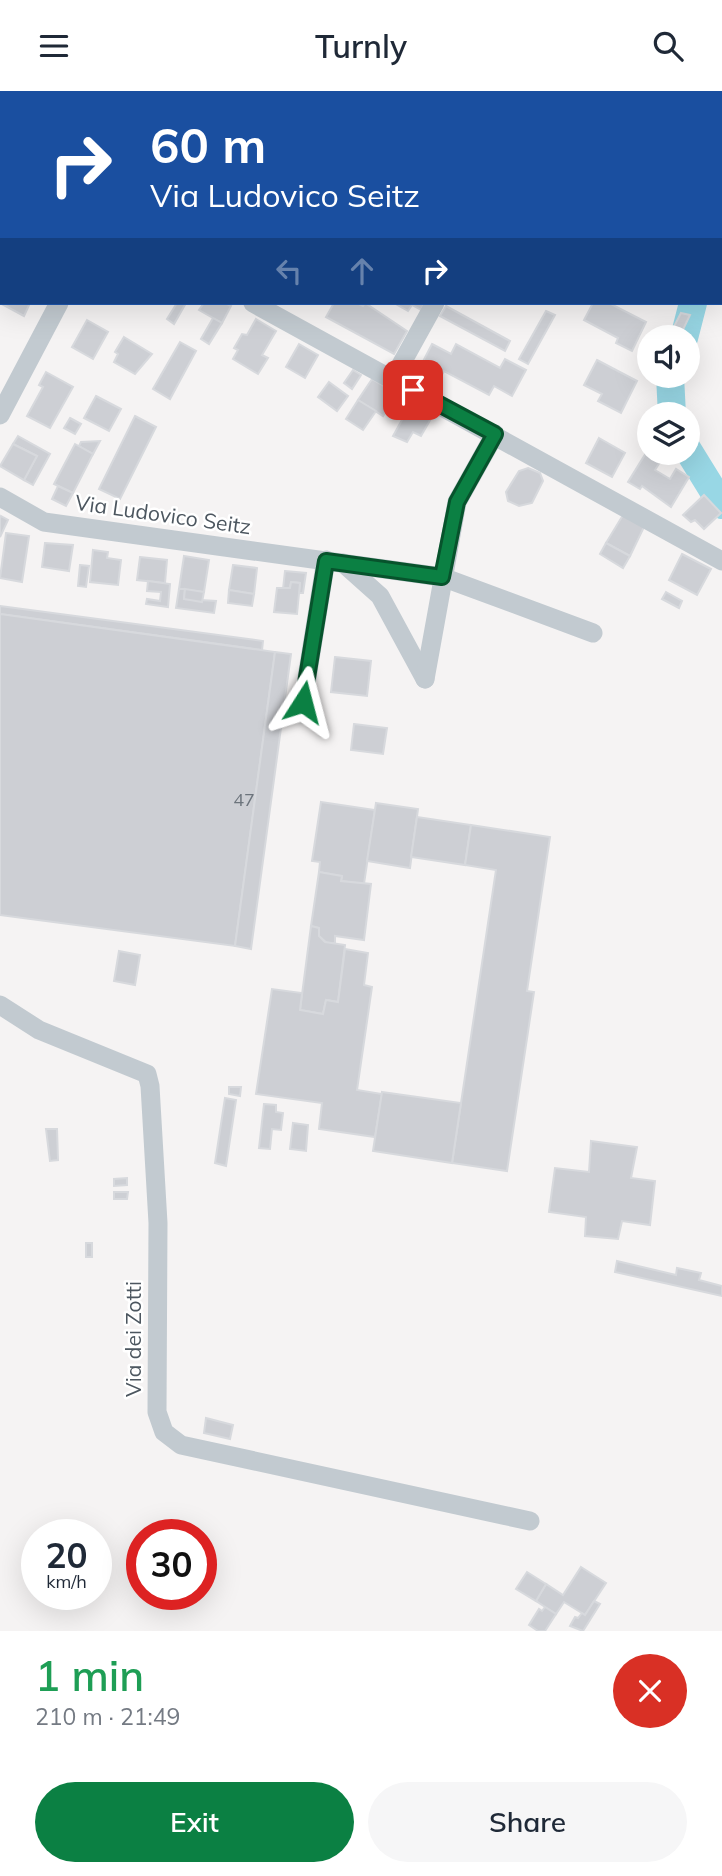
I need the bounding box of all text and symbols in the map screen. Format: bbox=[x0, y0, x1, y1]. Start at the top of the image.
text: Turnly bbox=[315, 26, 407, 66]
icon: menu bbox=[35, 27, 73, 65]
icon: search bbox=[649, 27, 687, 65]
text: 60 m bbox=[150, 114, 266, 175]
icon: right bbox=[35, 119, 126, 210]
text: Via Ludovico Seitz bbox=[150, 175, 420, 215]
icon: left bbox=[270, 252, 308, 290]
icon: ahead bbox=[343, 252, 381, 290]
icon: right bbox=[416, 252, 454, 290]
map controls bbox=[637, 325, 700, 465]
button: sound bbox=[637, 325, 700, 388]
pin bbox=[383, 360, 443, 420]
icon: arrive bbox=[394, 371, 432, 409]
button: layers bbox=[637, 402, 700, 465]
street label: Via Ludovico Seitz bbox=[74, 489, 253, 539]
position arrow bbox=[266, 665, 340, 739]
house number: 47 bbox=[233, 788, 255, 811]
street label: Via dei Zotti bbox=[120, 1281, 146, 1397]
speed limit sign: 30 bbox=[126, 1519, 217, 1610]
text: 20 bbox=[45, 1533, 88, 1577]
text: km/h bbox=[46, 1570, 87, 1593]
text: 1 min bbox=[35, 1649, 144, 1702]
button: close bbox=[613, 1654, 687, 1728]
text: 210 m · 21:49 bbox=[35, 1702, 180, 1731]
button: Exit bbox=[35, 1782, 354, 1862]
button: Share bbox=[368, 1782, 687, 1862]

